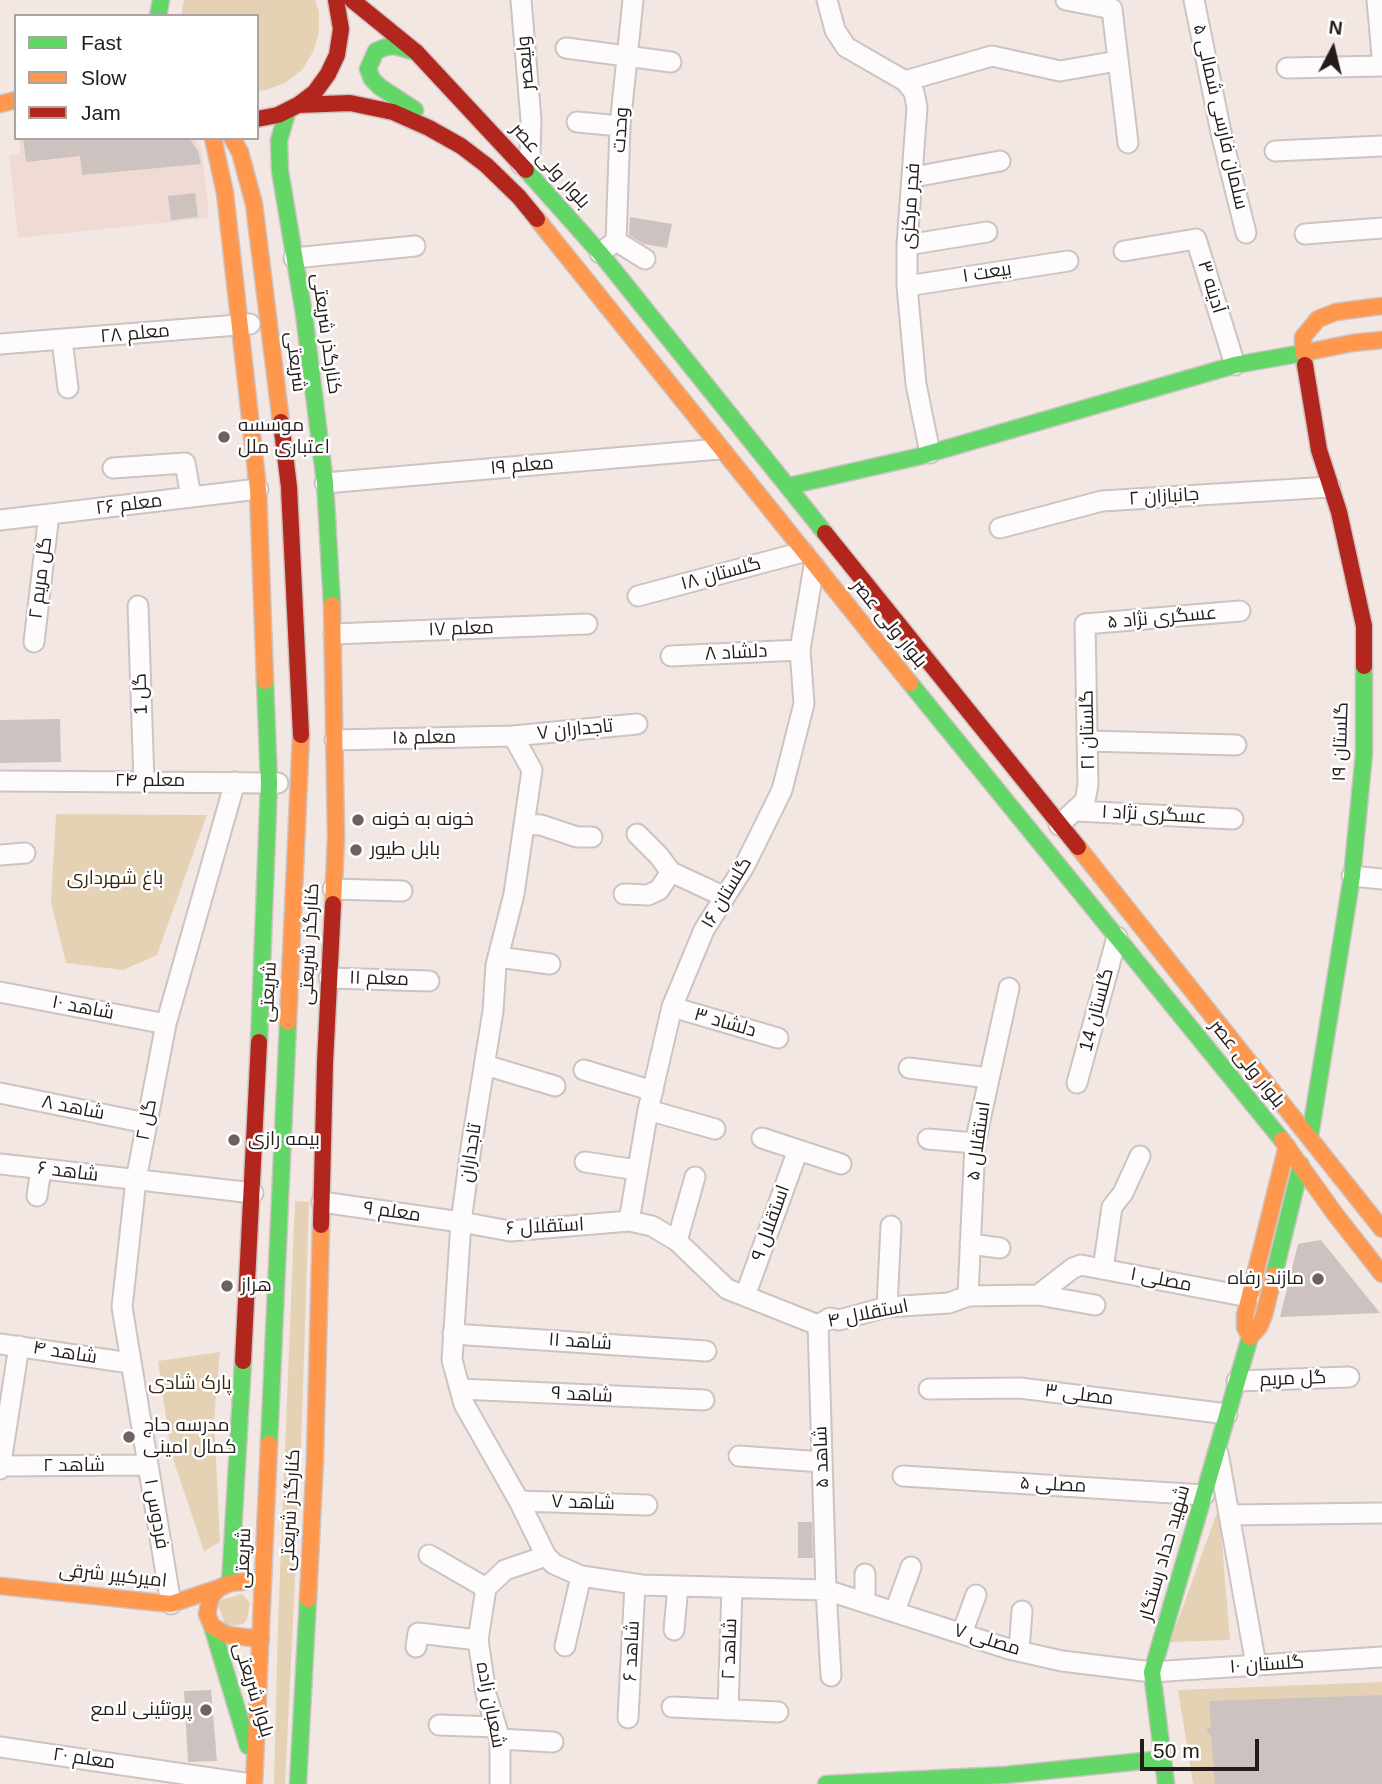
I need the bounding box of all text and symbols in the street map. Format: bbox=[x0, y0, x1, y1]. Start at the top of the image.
legend bbox=[14, 14, 259, 140]
north arrow bbox=[1298, 14, 1368, 84]
text: N bbox=[1328, 16, 1344, 39]
street label: سلمان فارسی شمالی ۵ bbox=[1188, 22, 1252, 212]
text: Fast bbox=[81, 31, 122, 54]
street label: ولیعصر bbox=[512, 35, 540, 91]
text: Slow bbox=[81, 66, 127, 89]
text: Jam bbox=[81, 101, 121, 124]
street label: وحدت bbox=[608, 106, 634, 154]
street label: بلوار ولی عصر bbox=[506, 118, 594, 214]
street label: فجر مرکزی bbox=[897, 162, 925, 250]
street label: بیعت ۱ bbox=[961, 258, 1013, 288]
street label: آدینه ۳ bbox=[1192, 258, 1230, 316]
street label: کنارگذر شریعتی bbox=[306, 272, 346, 396]
street label: معلم ۲۸ bbox=[99, 320, 171, 348]
street label: شریعتی bbox=[280, 331, 310, 393]
place label: موسسه اعتباری ملل bbox=[238, 415, 330, 459]
marker: موسسه اعتباری ملل bbox=[216, 429, 232, 445]
street label: معلم ۱۹ bbox=[489, 452, 555, 480]
street label: جانبازان ۲ bbox=[1128, 483, 1200, 511]
street label: معلم ۲۶ bbox=[94, 490, 164, 520]
street label: گل مریم ۲ bbox=[25, 536, 57, 620]
street label: گلستان ۱۸ bbox=[679, 552, 763, 596]
street label: بلوار ولی عصر bbox=[846, 575, 932, 673]
street label: عسگری نژاد ۵ bbox=[1106, 602, 1218, 634]
street label: معلم ۱۷ bbox=[428, 616, 494, 642]
street label: دلشاد ۸ bbox=[704, 640, 768, 666]
street label: گل 1 bbox=[129, 673, 153, 715]
street label: گلستان ۲۱ bbox=[1076, 690, 1100, 770]
street label: گلستان ۱۹ bbox=[1328, 702, 1354, 782]
street label: تاجداران ۷ bbox=[536, 715, 614, 745]
street label: معلم ۱۵ bbox=[392, 726, 456, 750]
street label: معلم ۲۴ bbox=[115, 770, 185, 792]
street label: عسگری نژاد ۱ bbox=[1101, 801, 1207, 829]
place label: خونه به خونه bbox=[372, 809, 474, 831]
marker: خونه به خونه bbox=[350, 812, 366, 828]
place label: بابل طیور bbox=[370, 839, 440, 861]
marker: بابل طیور bbox=[348, 842, 364, 858]
street label: گلستان ۱۶ bbox=[697, 853, 757, 933]
park label: باغ شهرداری bbox=[67, 868, 163, 890]
street label: کنارگذر شریعتی bbox=[295, 883, 325, 1005]
street label: شریعتی bbox=[256, 961, 282, 1023]
street label: گلستان 14 bbox=[1075, 966, 1119, 1054]
street label: معلم ۱۱ bbox=[349, 967, 409, 991]
street label: شاهد ۱۰ bbox=[50, 991, 116, 1025]
street label: دلشاد ۳ bbox=[691, 1003, 759, 1043]
street label: بلوار ولی عصر bbox=[1204, 1015, 1290, 1113]
street label: شاهد ۸ bbox=[40, 1091, 106, 1125]
street label: گل ۲ bbox=[132, 1098, 162, 1142]
street label: استقلال ۵ bbox=[962, 1100, 996, 1182]
street label: تاجداران bbox=[455, 1122, 487, 1184]
place label: بیمه رازی bbox=[248, 1129, 320, 1151]
marker: بیمه رازی bbox=[226, 1132, 242, 1148]
street label: شاهد ۶ bbox=[36, 1157, 100, 1187]
street label: استقلال ۹ bbox=[747, 1182, 795, 1264]
street label: معلم ۹ bbox=[362, 1197, 422, 1227]
street label: استقلال ۶ bbox=[505, 1214, 585, 1240]
street label: مصلی ۱ bbox=[1128, 1263, 1194, 1297]
place label: مازند رفاه bbox=[1227, 1268, 1304, 1290]
marker: مازند رفاه bbox=[1310, 1271, 1326, 1287]
place label: هراز bbox=[241, 1275, 272, 1297]
marker: هراز bbox=[219, 1278, 235, 1294]
street label: استقلال ۴ bbox=[826, 1295, 910, 1333]
street label: شاهد ۱۱ bbox=[547, 1328, 613, 1356]
street label: شاهد ۴ bbox=[31, 1337, 99, 1369]
street label: گل مریم bbox=[1259, 1366, 1327, 1392]
park label: پارک شادی bbox=[148, 1373, 232, 1395]
street label: مصلی ۳ bbox=[1043, 1379, 1115, 1411]
street label: شاهد ۹ bbox=[551, 1382, 613, 1408]
place label: مدرسه حاج کمال امینی bbox=[143, 1415, 237, 1459]
street label: شاهد ۵ bbox=[810, 1425, 834, 1489]
marker: مدرسه حاج کمال امینی bbox=[121, 1429, 137, 1445]
street label: کنارگذر شریعتی bbox=[276, 1449, 306, 1571]
street label: شاهد ۲ bbox=[43, 1455, 105, 1477]
street label: مصلی ۵ bbox=[1019, 1472, 1087, 1498]
street label: فردوس ۱ bbox=[139, 1477, 173, 1551]
street label: شهید حداد رستگار bbox=[1135, 1483, 1195, 1623]
street label: شاهد ۷ bbox=[551, 1490, 615, 1516]
street label: شریعتی bbox=[232, 1527, 256, 1589]
street label: امیرکبیر شرقی bbox=[58, 1559, 168, 1593]
street label: شاهد ۲ bbox=[718, 1618, 742, 1680]
street label: مصلی ۷ bbox=[951, 1619, 1023, 1661]
street label: شاهد ۶ bbox=[619, 1620, 645, 1682]
street label: بلوار شریعتی bbox=[228, 1640, 278, 1740]
street label: گلستان ۱۰ bbox=[1229, 1651, 1305, 1679]
street label: شعبان زاده bbox=[470, 1660, 510, 1750]
place label: پروتئینی لامع bbox=[91, 1699, 192, 1721]
marker: پروتئینی لامع bbox=[198, 1702, 214, 1718]
scale bar bbox=[1144, 1724, 1263, 1768]
text: 50 m bbox=[1153, 1739, 1200, 1762]
street label: معلم ۲۰ bbox=[51, 1743, 117, 1775]

